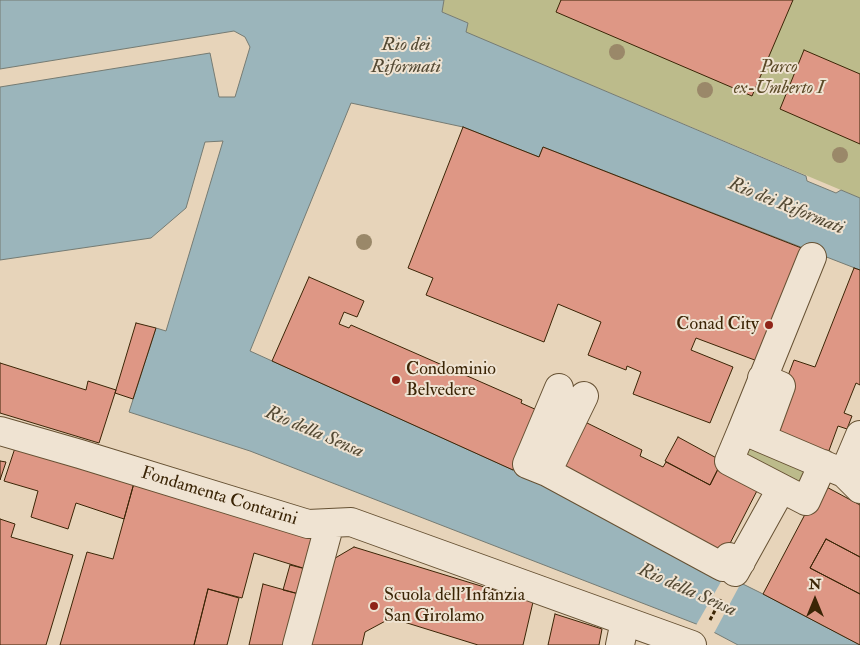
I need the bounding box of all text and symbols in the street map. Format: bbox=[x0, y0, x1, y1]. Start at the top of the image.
water label: Rio dei Riformati bbox=[371, 35, 441, 79]
park label: Parco ex-Umberto I bbox=[734, 57, 824, 100]
water label: Rio dei Riformati bbox=[725, 173, 847, 241]
place label: Conad City bbox=[676, 314, 759, 336]
marker: Conad City bbox=[763, 319, 775, 331]
place label: Condominio Belvedere bbox=[406, 359, 496, 402]
marker: Condominio Belvedere bbox=[390, 374, 402, 386]
water label: Rio della Sensa bbox=[261, 402, 367, 464]
street label: Fondamenta Contarini bbox=[138, 463, 300, 531]
water label: Rio della Sensa bbox=[634, 559, 740, 623]
north arrow bbox=[790, 575, 840, 625]
text: N bbox=[809, 576, 821, 593]
place label: Scuola dell'Infanzia San Girolamo bbox=[384, 585, 525, 628]
marker: Scuola dell'Infanzia San Girolamo bbox=[368, 600, 380, 612]

